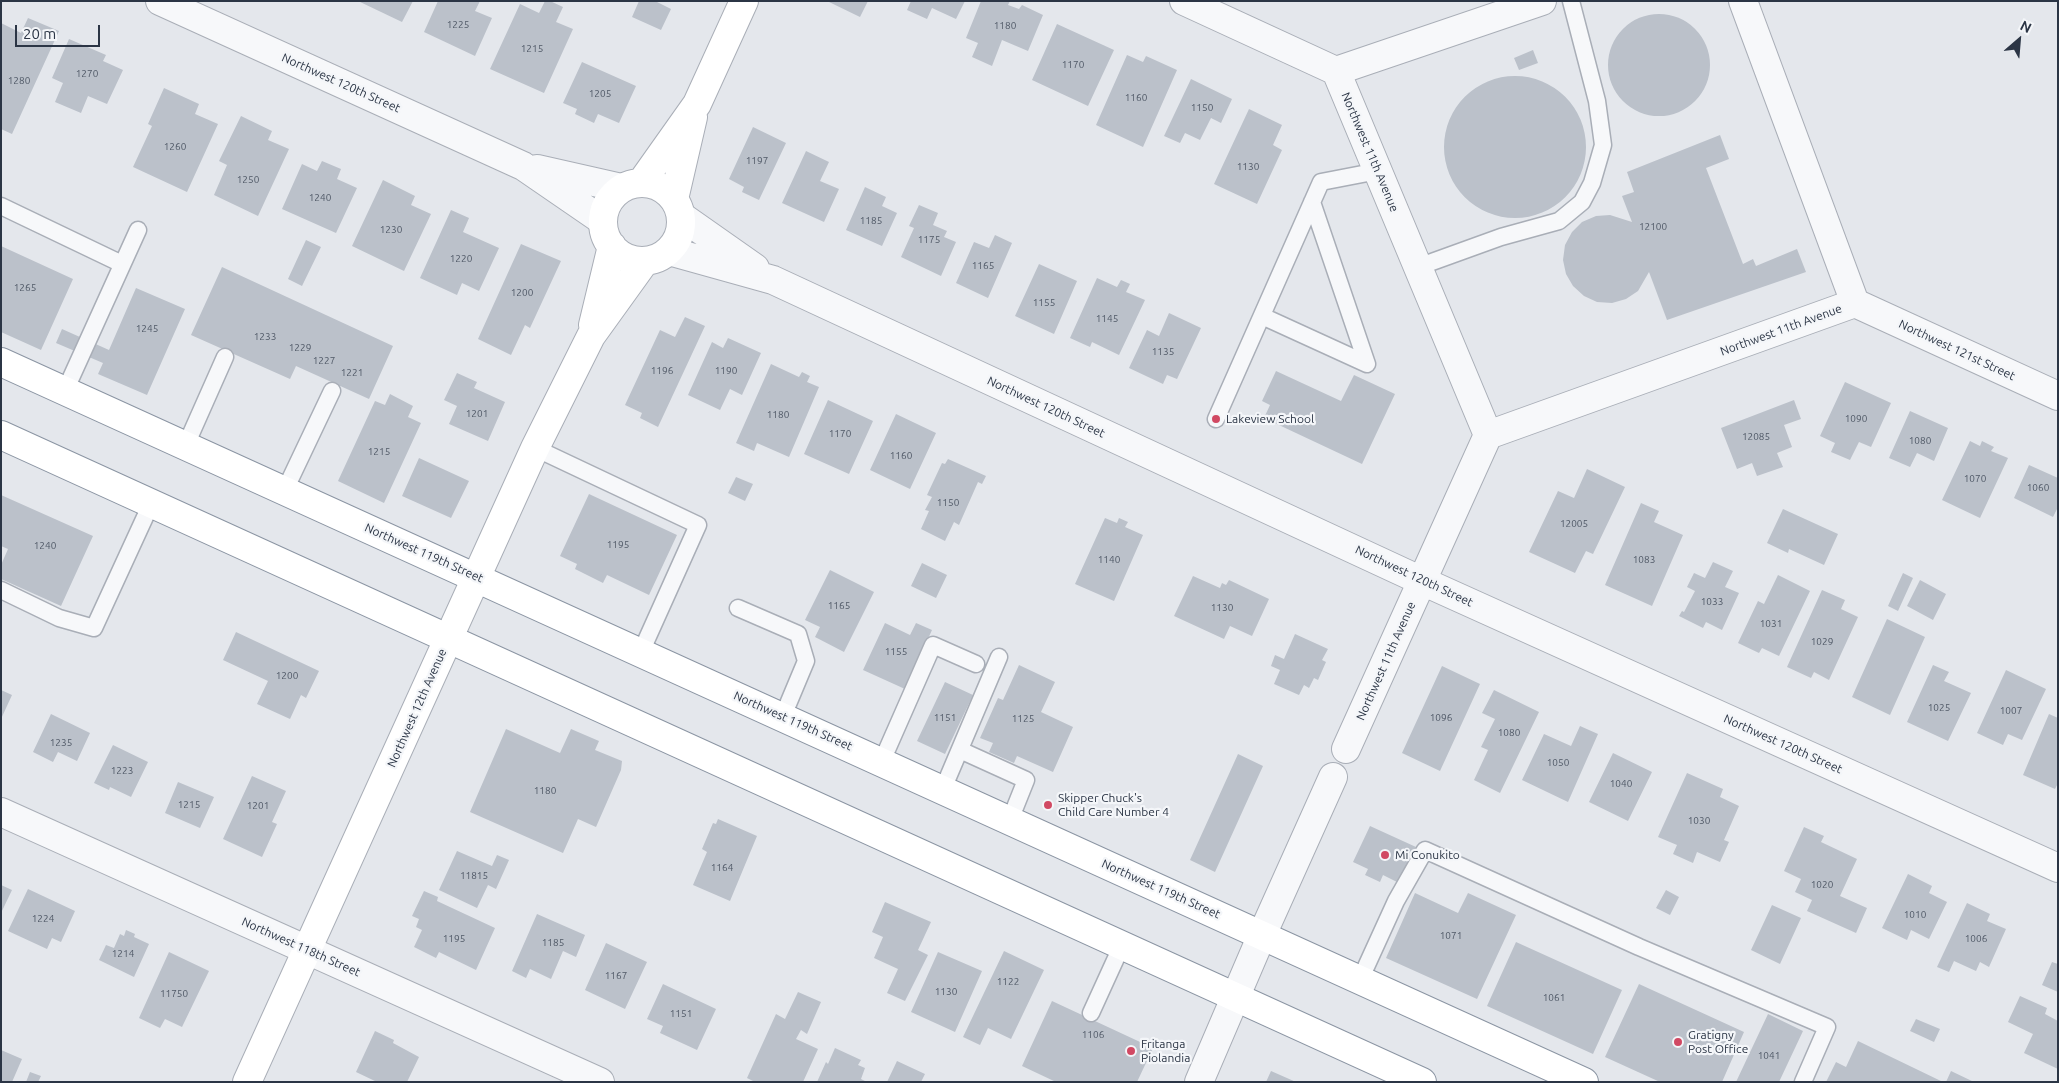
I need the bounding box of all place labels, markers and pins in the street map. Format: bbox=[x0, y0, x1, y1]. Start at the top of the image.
place label: Lakeview School bbox=[1226, 412, 1314, 426]
marker: Lakeview School bbox=[1210, 413, 1222, 425]
place label: Skipper Chuck's Child Care Number 4 bbox=[1058, 791, 1169, 819]
marker: Skipper Chuck's Child Care Number 4 bbox=[1042, 799, 1054, 811]
place label: Mi Conukito bbox=[1395, 848, 1460, 862]
marker: Mi Conukito bbox=[1379, 849, 1391, 861]
place label: Gratigny Post Office bbox=[1688, 1028, 1748, 1056]
marker: Gratigny Post Office bbox=[1672, 1036, 1684, 1048]
place label: Fritanga Piolandia bbox=[1141, 1037, 1190, 1065]
marker: Fritanga Piolandia bbox=[1125, 1045, 1137, 1057]

